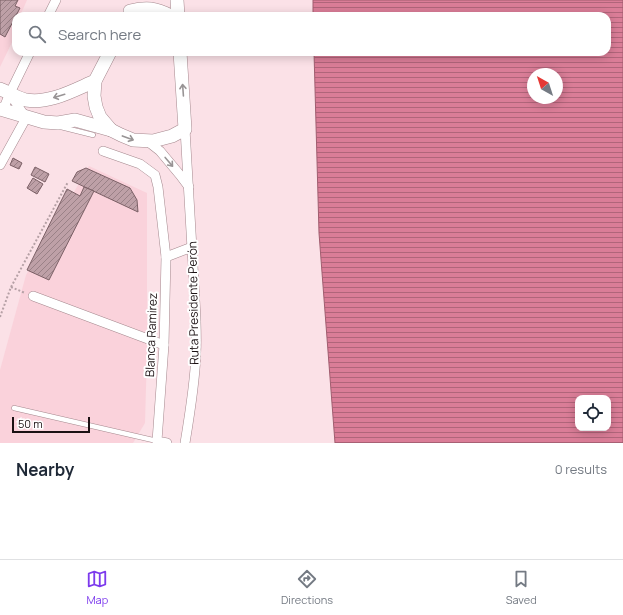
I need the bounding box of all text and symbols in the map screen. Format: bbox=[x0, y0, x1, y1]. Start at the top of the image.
search box bbox=[12, 12, 611, 56]
icon: search bbox=[26, 23, 48, 45]
text: Search here bbox=[58, 24, 141, 45]
north arrow bbox=[527, 68, 563, 104]
one-way arrow bbox=[179, 84, 186, 97]
one-way arrow bbox=[53, 93, 66, 100]
one-way arrow bbox=[122, 134, 134, 142]
one-way arrow bbox=[165, 157, 174, 168]
street label: Ruta Presidente Perón bbox=[183, 241, 203, 365]
street label: Blanca Ramirez bbox=[141, 293, 161, 377]
map controls bbox=[575, 395, 611, 431]
button: locate bbox=[575, 395, 611, 431]
scale bar bbox=[12, 415, 90, 434]
text: 50 m bbox=[18, 416, 43, 431]
text: Nearby bbox=[16, 458, 74, 481]
text: 0 results bbox=[555, 460, 607, 478]
tab: Map bbox=[86, 568, 108, 607]
tab: Directions bbox=[281, 568, 333, 607]
tab: Saved bbox=[506, 568, 537, 607]

